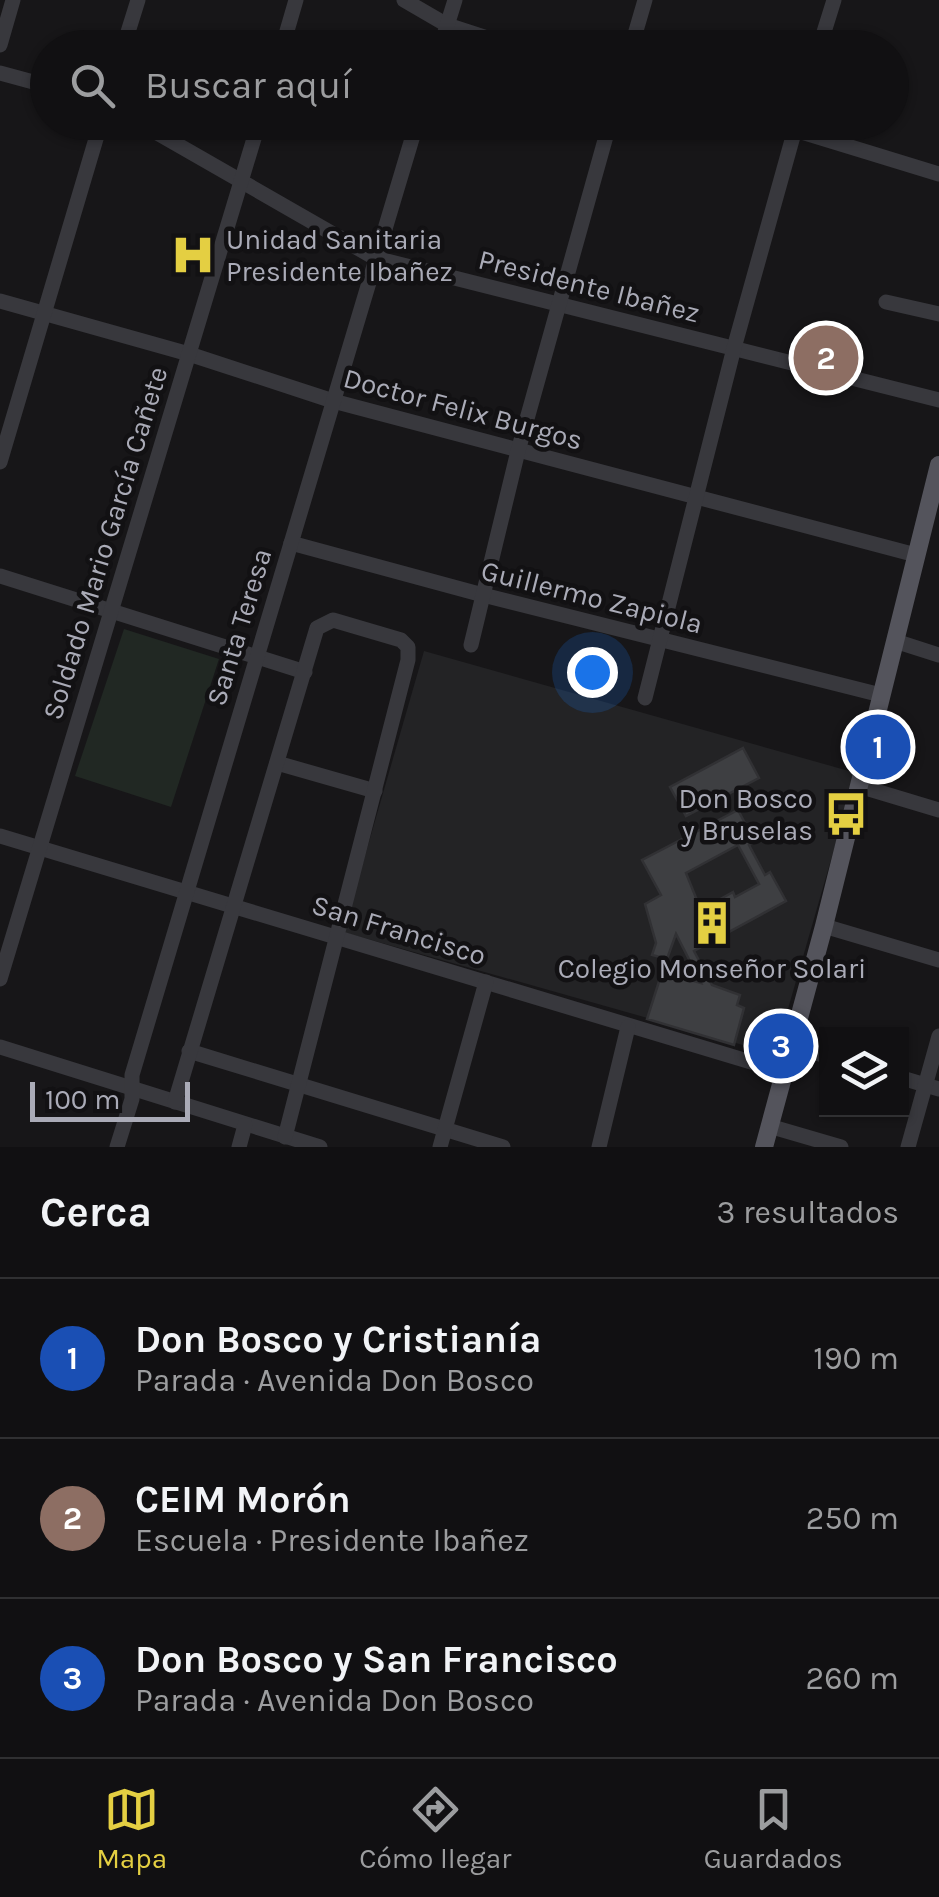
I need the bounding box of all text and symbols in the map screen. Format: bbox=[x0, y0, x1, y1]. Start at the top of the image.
search box bbox=[30, 30, 909, 140]
icon: search bbox=[65, 58, 120, 113]
text: Buscar aquí bbox=[145, 63, 352, 108]
place label: Unidad Sanitaria Presidente Ibañez bbox=[226, 223, 453, 288]
hospital icon: Unidad Sanitaria Presidente Ibañez bbox=[169, 231, 217, 279]
street label: Presidente Ibañez bbox=[475, 243, 703, 329]
pin: 2 bbox=[794, 320, 858, 396]
street label: Doctor Felix Burgos bbox=[340, 361, 586, 457]
street label: Soldado Mario García Cañete bbox=[36, 363, 174, 723]
street label: Santa Teresa bbox=[199, 544, 279, 710]
street label: Guillermo Zapiola bbox=[478, 554, 706, 640]
your location bbox=[567, 647, 618, 698]
pin: 1 bbox=[846, 710, 910, 784]
place label: Don Bosco y Bruselas bbox=[679, 782, 813, 847]
bus stop icon: Don Bosco y Bruselas bbox=[822, 790, 870, 838]
street label: San Francisco bbox=[308, 888, 490, 972]
building icon: Colegio Monseñor Solari bbox=[688, 899, 736, 947]
place label: Colegio Monseñor Solari bbox=[558, 952, 866, 985]
pin: 3 bbox=[748, 1008, 814, 1084]
map controls bbox=[819, 1027, 909, 1117]
button: layers bbox=[819, 1027, 909, 1117]
scale bar bbox=[30, 1077, 190, 1122]
text: 100 m bbox=[45, 1083, 120, 1116]
text: Cerca bbox=[40, 1187, 152, 1237]
text: 3 resultados bbox=[716, 1194, 899, 1231]
text: Don Bosco y Cristianía bbox=[135, 1317, 542, 1362]
text: 1 bbox=[67, 1340, 78, 1377]
text: 190 m bbox=[813, 1340, 899, 1377]
text: Parada · Avenida Don Bosco bbox=[135, 1362, 534, 1399]
text: CEIM Morón bbox=[135, 1477, 351, 1522]
text: 2 bbox=[63, 1500, 82, 1537]
text: 250 m bbox=[806, 1500, 899, 1537]
text: Escuela · Presidente Ibañez bbox=[135, 1522, 529, 1559]
text: Don Bosco y San Francisco bbox=[135, 1637, 618, 1682]
text: 3 bbox=[63, 1660, 82, 1697]
text: 260 m bbox=[806, 1660, 899, 1697]
text: Parada · Avenida Don Bosco bbox=[135, 1682, 534, 1719]
tab: Mapa bbox=[96, 1782, 167, 1875]
tab: Cómo llegar bbox=[359, 1782, 511, 1875]
tab: Guardados bbox=[704, 1782, 843, 1875]

